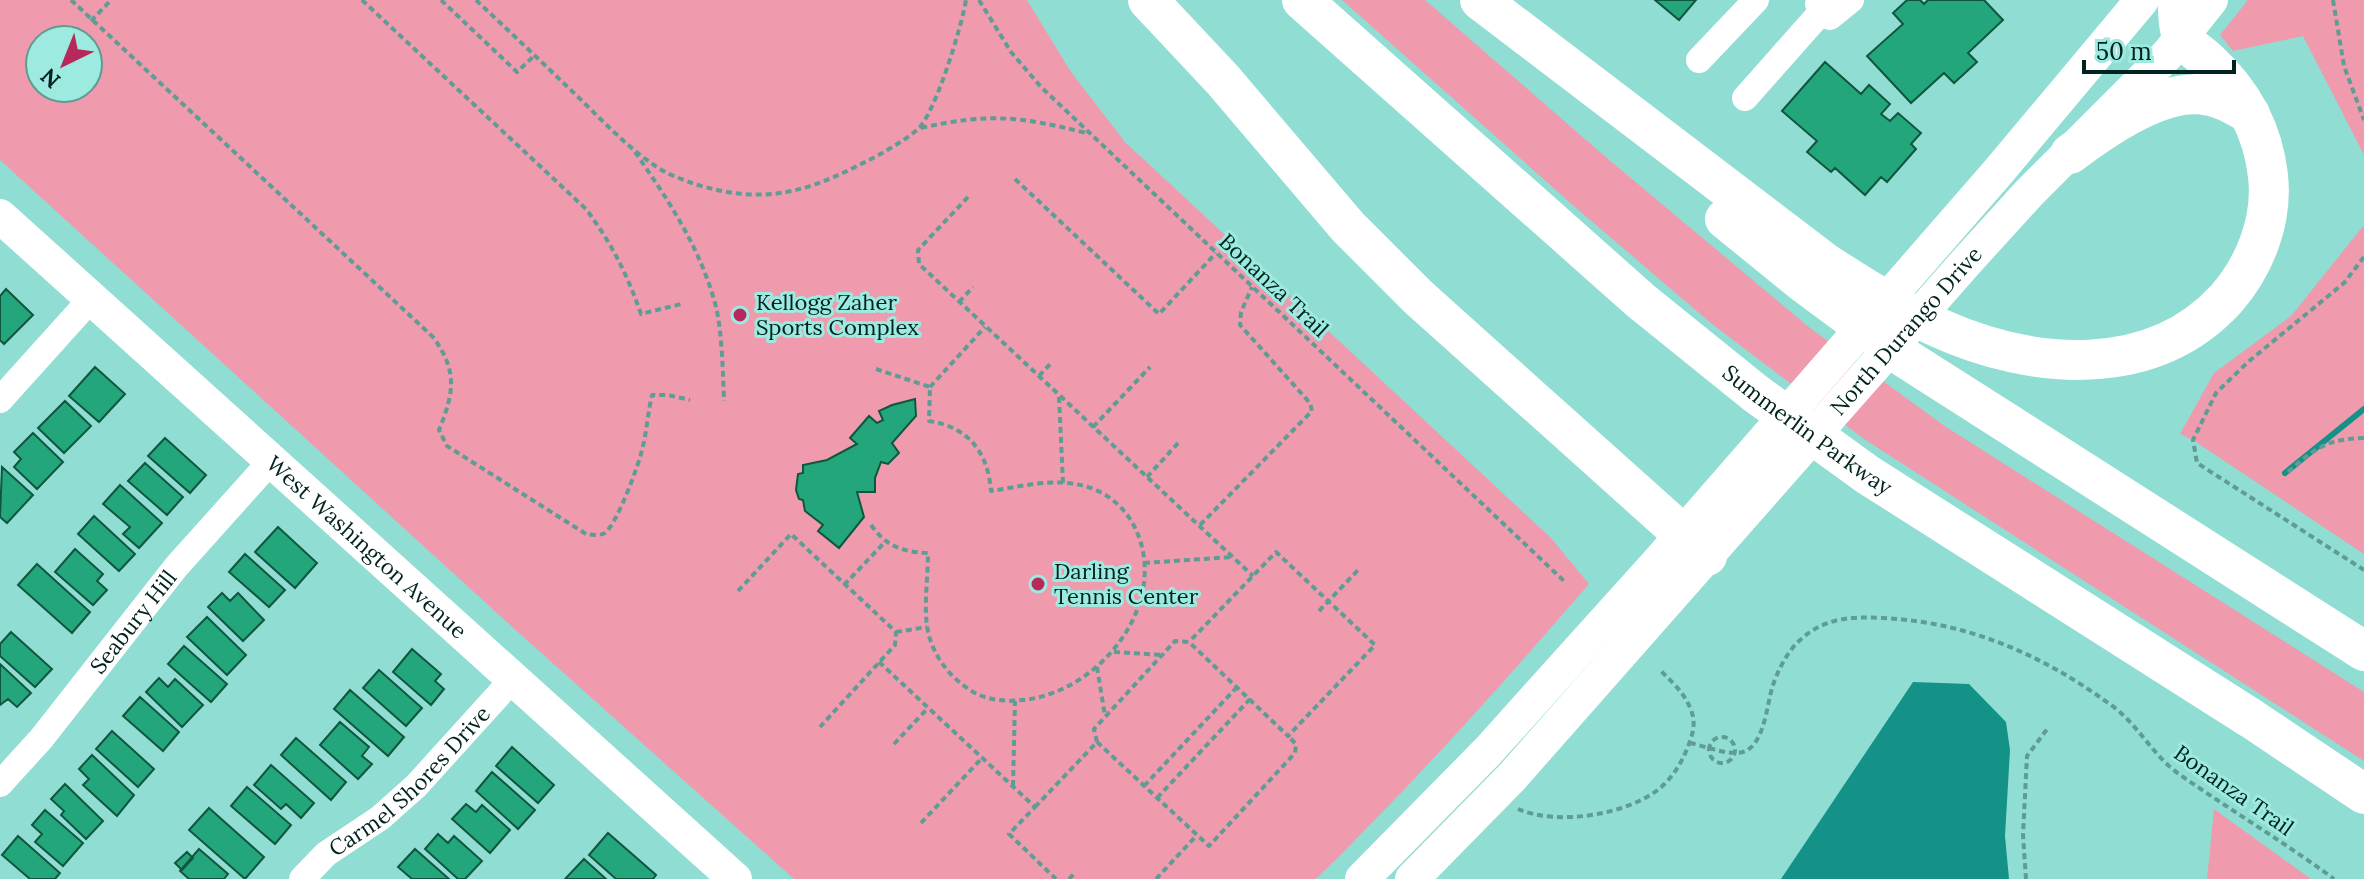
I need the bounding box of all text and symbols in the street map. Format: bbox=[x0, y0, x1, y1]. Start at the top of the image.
north arrow bbox=[24, 24, 104, 104]
scale bar bbox=[2084, 24, 2234, 74]
text: 50 m bbox=[2096, 36, 2152, 67]
text: N bbox=[35, 63, 66, 95]
street label: Bonanza Trail bbox=[1213, 227, 1335, 343]
street label: North Durango Drive bbox=[1824, 240, 1988, 421]
place label: Kellogg Zaher Sports Complex bbox=[756, 288, 919, 341]
marker: Kellogg Zaher Sports Complex bbox=[731, 306, 749, 324]
street label: Summerlin Parkway bbox=[1717, 358, 1898, 501]
street label: West Washington Avenue bbox=[261, 449, 473, 644]
place label: Darling Tennis Center bbox=[1054, 557, 1199, 610]
street label: Seabury Hill bbox=[84, 564, 182, 679]
marker: Darling Tennis Center bbox=[1029, 575, 1047, 593]
street label: Carmel Shores Drive bbox=[323, 700, 496, 862]
street label: Bonanza Trail bbox=[2169, 738, 2299, 842]

